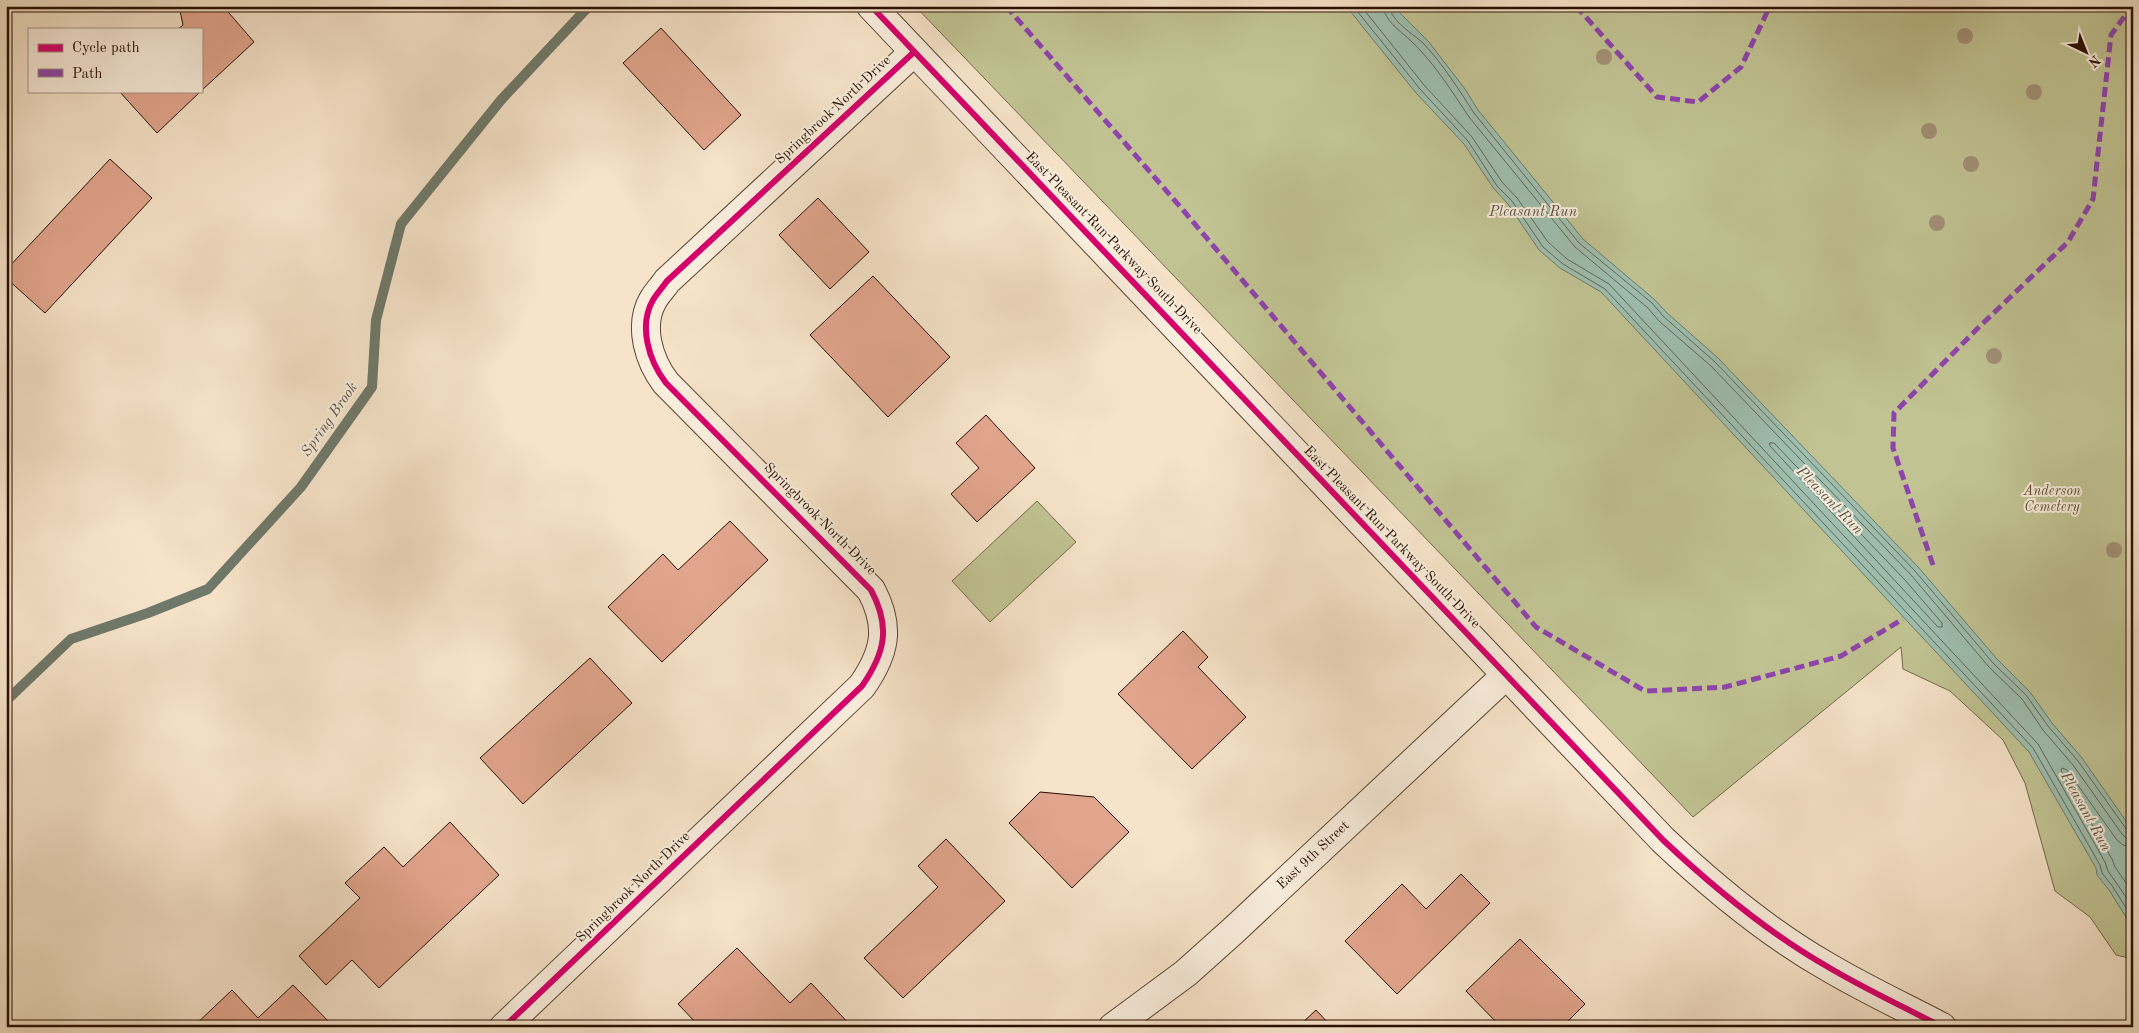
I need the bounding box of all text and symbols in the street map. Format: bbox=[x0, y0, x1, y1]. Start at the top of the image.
legend bbox=[28, 28, 202, 92]
north arrow bbox=[2062, 28, 2112, 78]
text: Cycle path bbox=[72, 41, 140, 56]
text: N bbox=[2085, 52, 2103, 70]
street label: Springbrook North Drive bbox=[773, 53, 893, 167]
text: Path bbox=[72, 67, 102, 82]
street label: East Pleasant Run Parkway South Drive bbox=[1023, 149, 1205, 337]
water label: Pleasant Run bbox=[1488, 205, 1578, 220]
water label: Spring Brook bbox=[299, 380, 361, 460]
street label: East Pleasant Run Parkway South Drive bbox=[1301, 443, 1483, 631]
street label: Springbrook North Drive bbox=[761, 460, 879, 578]
water label: Pleasant Run bbox=[1792, 463, 1865, 538]
park label: Anderson Cemetery bbox=[2022, 484, 2081, 515]
water label: Pleasant Run bbox=[2057, 769, 2113, 855]
street label: East 9th Street bbox=[1274, 818, 1352, 892]
street label: Springbrook North Drive bbox=[573, 829, 693, 945]

